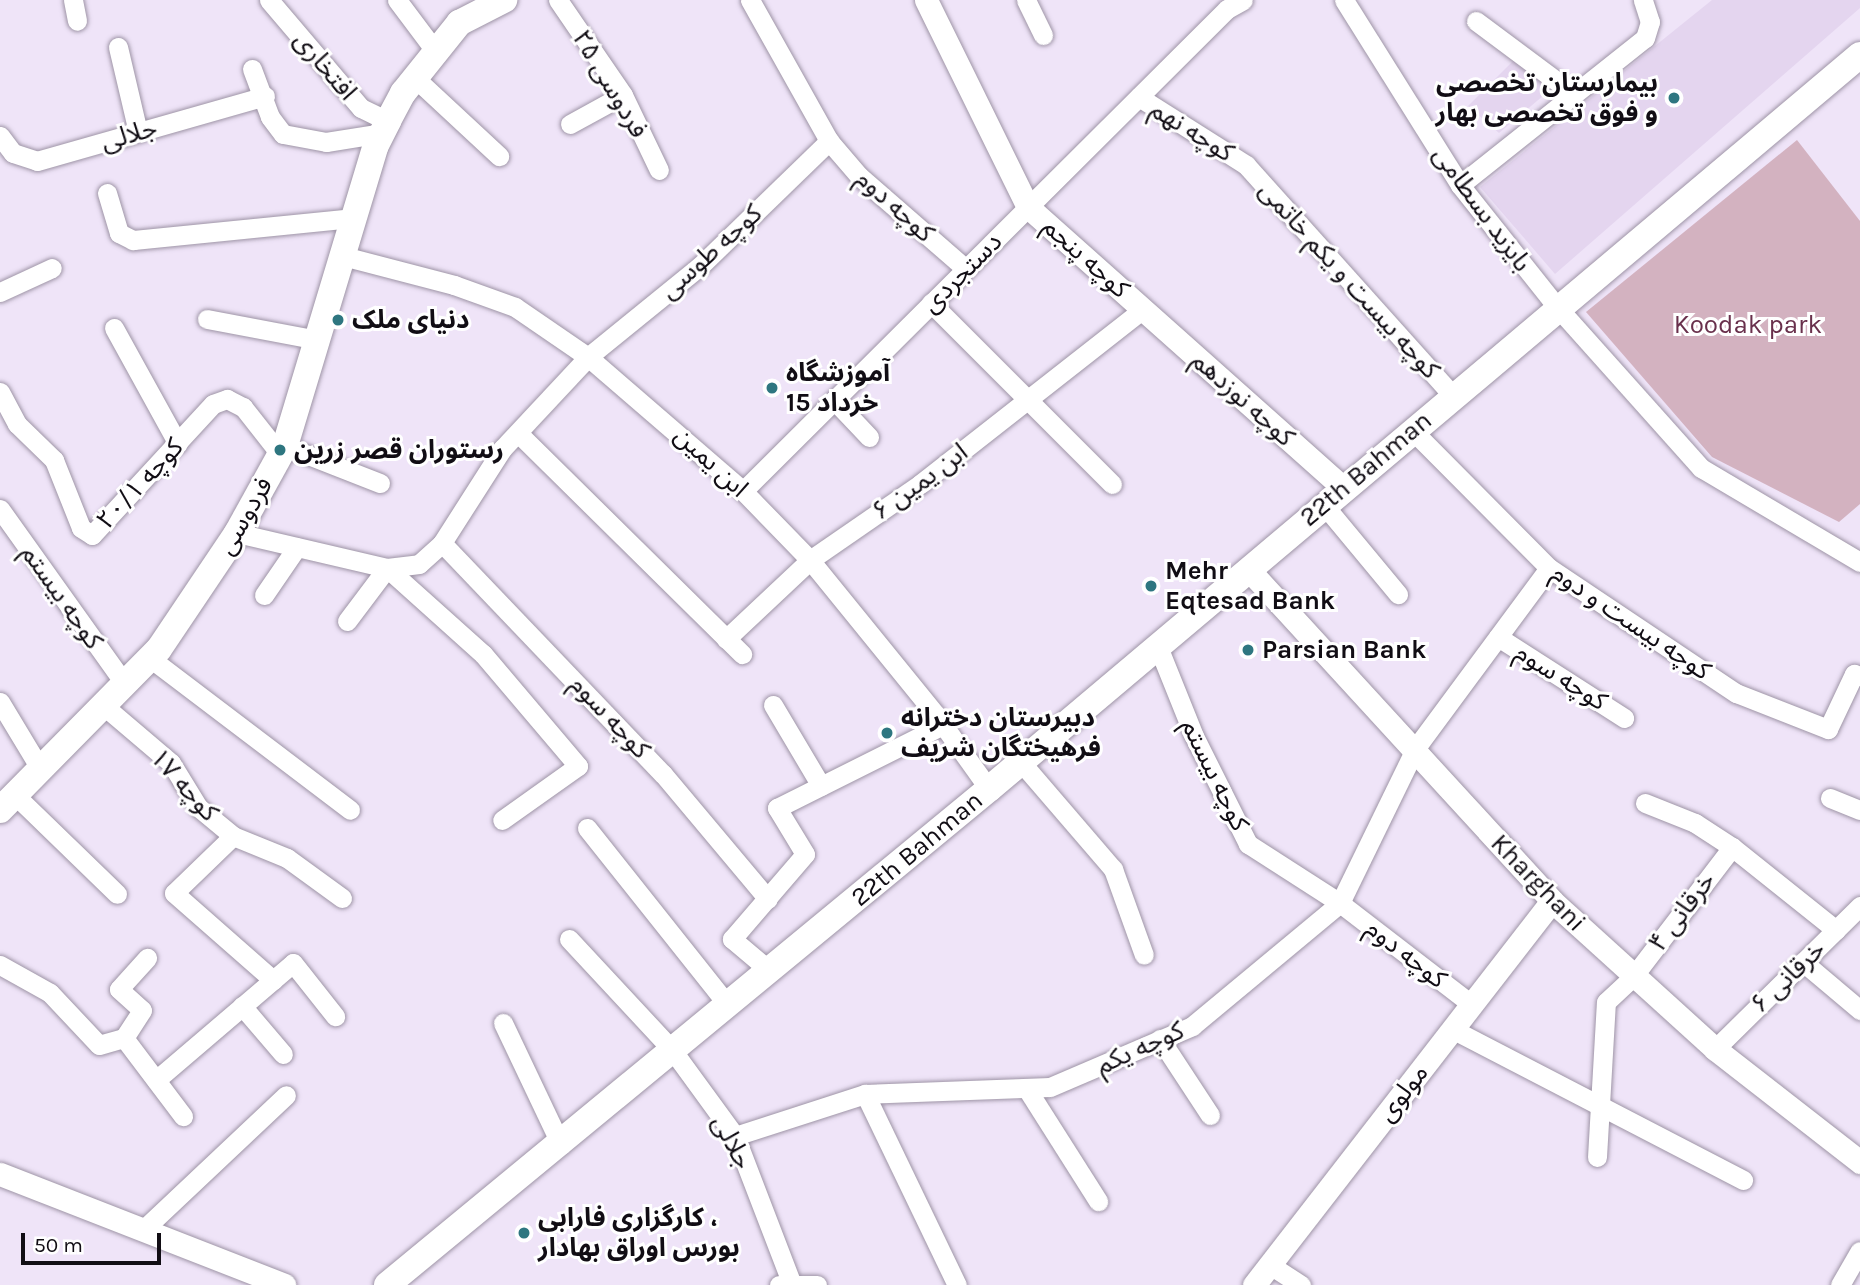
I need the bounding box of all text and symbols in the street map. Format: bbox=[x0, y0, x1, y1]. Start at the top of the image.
street label: فردوسی ۲۵ bbox=[566, 24, 654, 144]
street label: افتخاری bbox=[287, 25, 363, 107]
place label: بیمارستان تخصصی و فوق تخصصی بهار bbox=[1436, 67, 1658, 128]
marker: بیمارستان تخصصی و فوق تخصصی بهار bbox=[1664, 88, 1684, 108]
street label: کوچه نهم bbox=[1145, 93, 1239, 169]
street label: جلالی bbox=[97, 112, 161, 158]
street label: بایزید بسطامی bbox=[1426, 140, 1538, 278]
street label: کوچه دوم bbox=[850, 163, 940, 249]
street label: کوچه بیست و یکم خاتمی bbox=[1252, 175, 1446, 385]
street label: کوچه طوسی bbox=[654, 198, 768, 306]
street label: کوچه پنجم bbox=[1037, 211, 1135, 305]
street label: دستجردی bbox=[915, 226, 1009, 320]
place label: دنیای ملک bbox=[352, 304, 469, 336]
park label: Koodak park bbox=[1674, 309, 1822, 341]
marker: دنیای ملک bbox=[330, 312, 346, 328]
street label: کوچه نوزدهم bbox=[1185, 345, 1301, 453]
place label: آموزشگاه 15 خرداد bbox=[786, 357, 890, 418]
marker: آموزشگاه 15 خرداد bbox=[764, 380, 780, 396]
street label: 22th Bahman bbox=[1294, 405, 1438, 533]
street label: ابن یمین bbox=[668, 420, 754, 504]
street label: کوچه ۲۰/۱ bbox=[90, 432, 190, 536]
place label: رستوران قصر زرین bbox=[294, 434, 504, 466]
street label: ابن یمین ۶ bbox=[866, 437, 974, 527]
marker: رستوران قصر زرین bbox=[272, 442, 288, 458]
street label: فردوسی bbox=[210, 472, 280, 560]
street label: کوچه بیستم bbox=[15, 539, 109, 655]
place label: Mehr Eqtesad Bank bbox=[1165, 555, 1335, 616]
street label: کوچه بیست و دوم bbox=[1546, 557, 1716, 687]
marker: Mehr Eqtesad Bank bbox=[1143, 578, 1159, 594]
place label: Parsian Bank bbox=[1262, 634, 1426, 666]
street label: کوچه سوم bbox=[1509, 637, 1613, 717]
marker: Parsian Bank bbox=[1240, 642, 1256, 658]
street label: کوچه سوم bbox=[564, 669, 656, 765]
place label: دبیرستان دخترانه فرهیختگان شریف bbox=[901, 702, 1101, 764]
street label: کوچه بیستم bbox=[1175, 714, 1255, 836]
marker: دبیرستان دخترانه فرهیختگان شریف bbox=[879, 725, 895, 741]
street label: ۱۷ کوچه bbox=[143, 742, 225, 828]
street label: 22th Bahman bbox=[845, 785, 989, 913]
street label: Kharghani bbox=[1484, 828, 1592, 938]
street label: خرقانی ۴ bbox=[1642, 866, 1722, 958]
street label: کوچه دوم bbox=[1359, 913, 1453, 995]
street label: خرقانی ۶ bbox=[1744, 934, 1832, 1020]
street label: کوچه یکم bbox=[1091, 1015, 1189, 1081]
street label: مولوی bbox=[1371, 1058, 1435, 1128]
street label: جلالی bbox=[705, 1110, 759, 1174]
place label: کارگزاری فارابی ، بورس اوراق بهادار bbox=[538, 1202, 740, 1264]
scale bar bbox=[24, 1218, 164, 1262]
marker: کارگزاری فارابی ، بورس اوراق بهادار bbox=[516, 1225, 532, 1241]
text: 50 m bbox=[34, 1233, 83, 1257]

